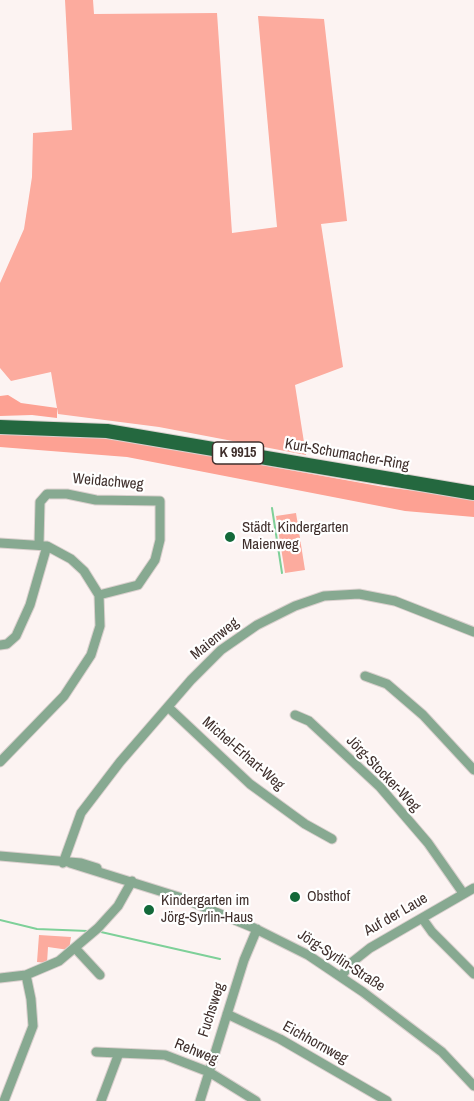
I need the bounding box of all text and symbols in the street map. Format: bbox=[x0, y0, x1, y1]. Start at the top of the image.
street label: Kurt-Schumacher-Ring bbox=[284, 435, 410, 475]
road number: K 9915 bbox=[212, 442, 264, 464]
street label: Weidachweg bbox=[72, 470, 144, 494]
place label: Städt. Kindergarten Maienweg bbox=[242, 519, 349, 554]
marker: Städt. Kindergarten Maienweg bbox=[223, 530, 237, 544]
street label: Maienweg bbox=[187, 614, 243, 664]
street label: Michel-Erhart-Weg bbox=[198, 713, 288, 795]
street label: Jörg-Stocker-Weg bbox=[342, 732, 424, 816]
place label: Obsthof bbox=[307, 888, 350, 906]
marker: Obsthof bbox=[288, 890, 302, 904]
street label: Auf der Laue bbox=[361, 890, 431, 940]
place label: Kindergarten im Jörg-Syrlin-Haus bbox=[161, 892, 253, 927]
marker: Kindergarten im Jörg-Syrlin-Haus bbox=[142, 903, 156, 917]
street label: Jörg-Syrlin-Straße bbox=[294, 926, 388, 996]
street label: Fuchsweg bbox=[195, 981, 229, 1039]
street label: Eichhornweg bbox=[279, 1018, 351, 1068]
street label: Rehweg bbox=[172, 1035, 220, 1069]

